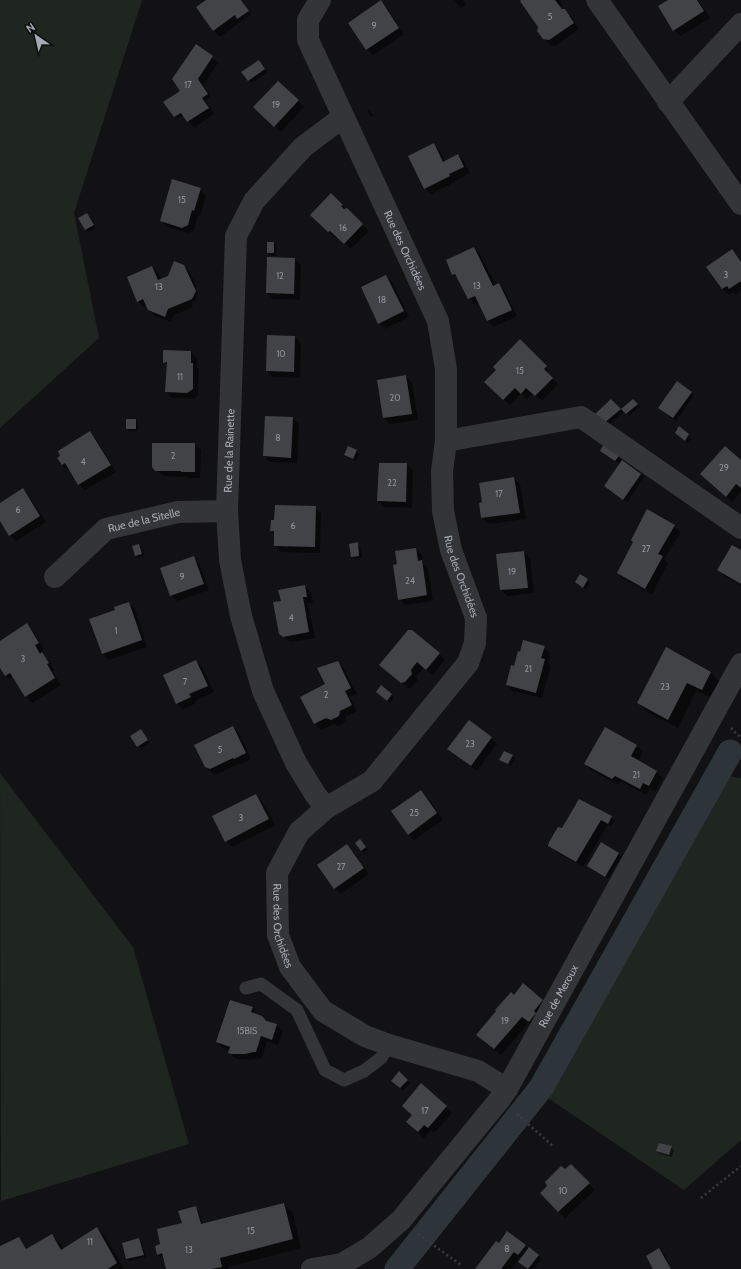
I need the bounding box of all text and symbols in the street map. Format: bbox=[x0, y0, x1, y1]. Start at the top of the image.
house number: 5 bbox=[548, 11, 553, 22]
north arrow bbox=[16, 16, 56, 56]
text: N bbox=[23, 20, 38, 36]
house number: 9 bbox=[371, 20, 377, 31]
house number: 17 bbox=[184, 79, 192, 90]
house number: 19 bbox=[272, 99, 280, 110]
house number: 15 bbox=[178, 194, 186, 205]
street label: Rue des Orchidées bbox=[381, 208, 430, 293]
house number: 16 bbox=[339, 222, 347, 233]
house number: 3 bbox=[724, 269, 729, 280]
house number: 12 bbox=[276, 270, 284, 281]
house number: 13 bbox=[473, 280, 481, 291]
house number: 13 bbox=[155, 281, 163, 292]
house number: 18 bbox=[378, 294, 386, 305]
house number: 10 bbox=[276, 348, 286, 359]
house number: 15 bbox=[516, 365, 524, 376]
house number: 11 bbox=[177, 371, 183, 382]
house number: 20 bbox=[390, 392, 401, 403]
street label: Rue de la Rainette bbox=[221, 408, 237, 493]
house number: 8 bbox=[275, 432, 281, 443]
house number: 2 bbox=[171, 450, 176, 461]
house number: 4 bbox=[80, 456, 86, 467]
house number: 29 bbox=[719, 462, 729, 473]
house number: 22 bbox=[387, 477, 397, 488]
house number: 17 bbox=[495, 488, 503, 499]
house number: 6 bbox=[15, 504, 21, 515]
street label: Rue de la Sitelle bbox=[106, 505, 182, 535]
house number: 6 bbox=[290, 520, 296, 531]
street label: Rue des Orchidées bbox=[441, 534, 482, 620]
house number: 27 bbox=[641, 543, 651, 554]
house number: 19 bbox=[508, 566, 516, 577]
house number: 9 bbox=[179, 571, 185, 582]
house number: 24 bbox=[405, 575, 415, 586]
house number: 4 bbox=[288, 612, 294, 623]
house number: 1 bbox=[115, 625, 118, 636]
house number: 3 bbox=[21, 653, 26, 664]
house number: 21 bbox=[524, 663, 532, 674]
house number: 7 bbox=[183, 676, 188, 687]
house number: 23 bbox=[660, 681, 670, 692]
house number: 2 bbox=[324, 689, 329, 700]
house number: 23 bbox=[465, 738, 475, 749]
house number: 5 bbox=[218, 744, 223, 755]
house number: 21 bbox=[632, 769, 640, 780]
house number: 25 bbox=[409, 807, 419, 818]
house number: 3 bbox=[239, 812, 244, 823]
house number: 27 bbox=[336, 861, 346, 872]
street label: Rue des Orchidées bbox=[270, 883, 297, 970]
street label: Rue de Meroux bbox=[535, 962, 581, 1030]
house number: 19 bbox=[501, 1015, 509, 1026]
house number: 15BIS bbox=[237, 1025, 257, 1036]
house number: 17 bbox=[421, 1105, 429, 1116]
house number: 10 bbox=[558, 1185, 568, 1196]
house number: 15 bbox=[247, 1225, 255, 1236]
house number: 11 bbox=[87, 1236, 93, 1247]
house number: 8 bbox=[504, 1243, 510, 1254]
house number: 13 bbox=[185, 1244, 193, 1255]

